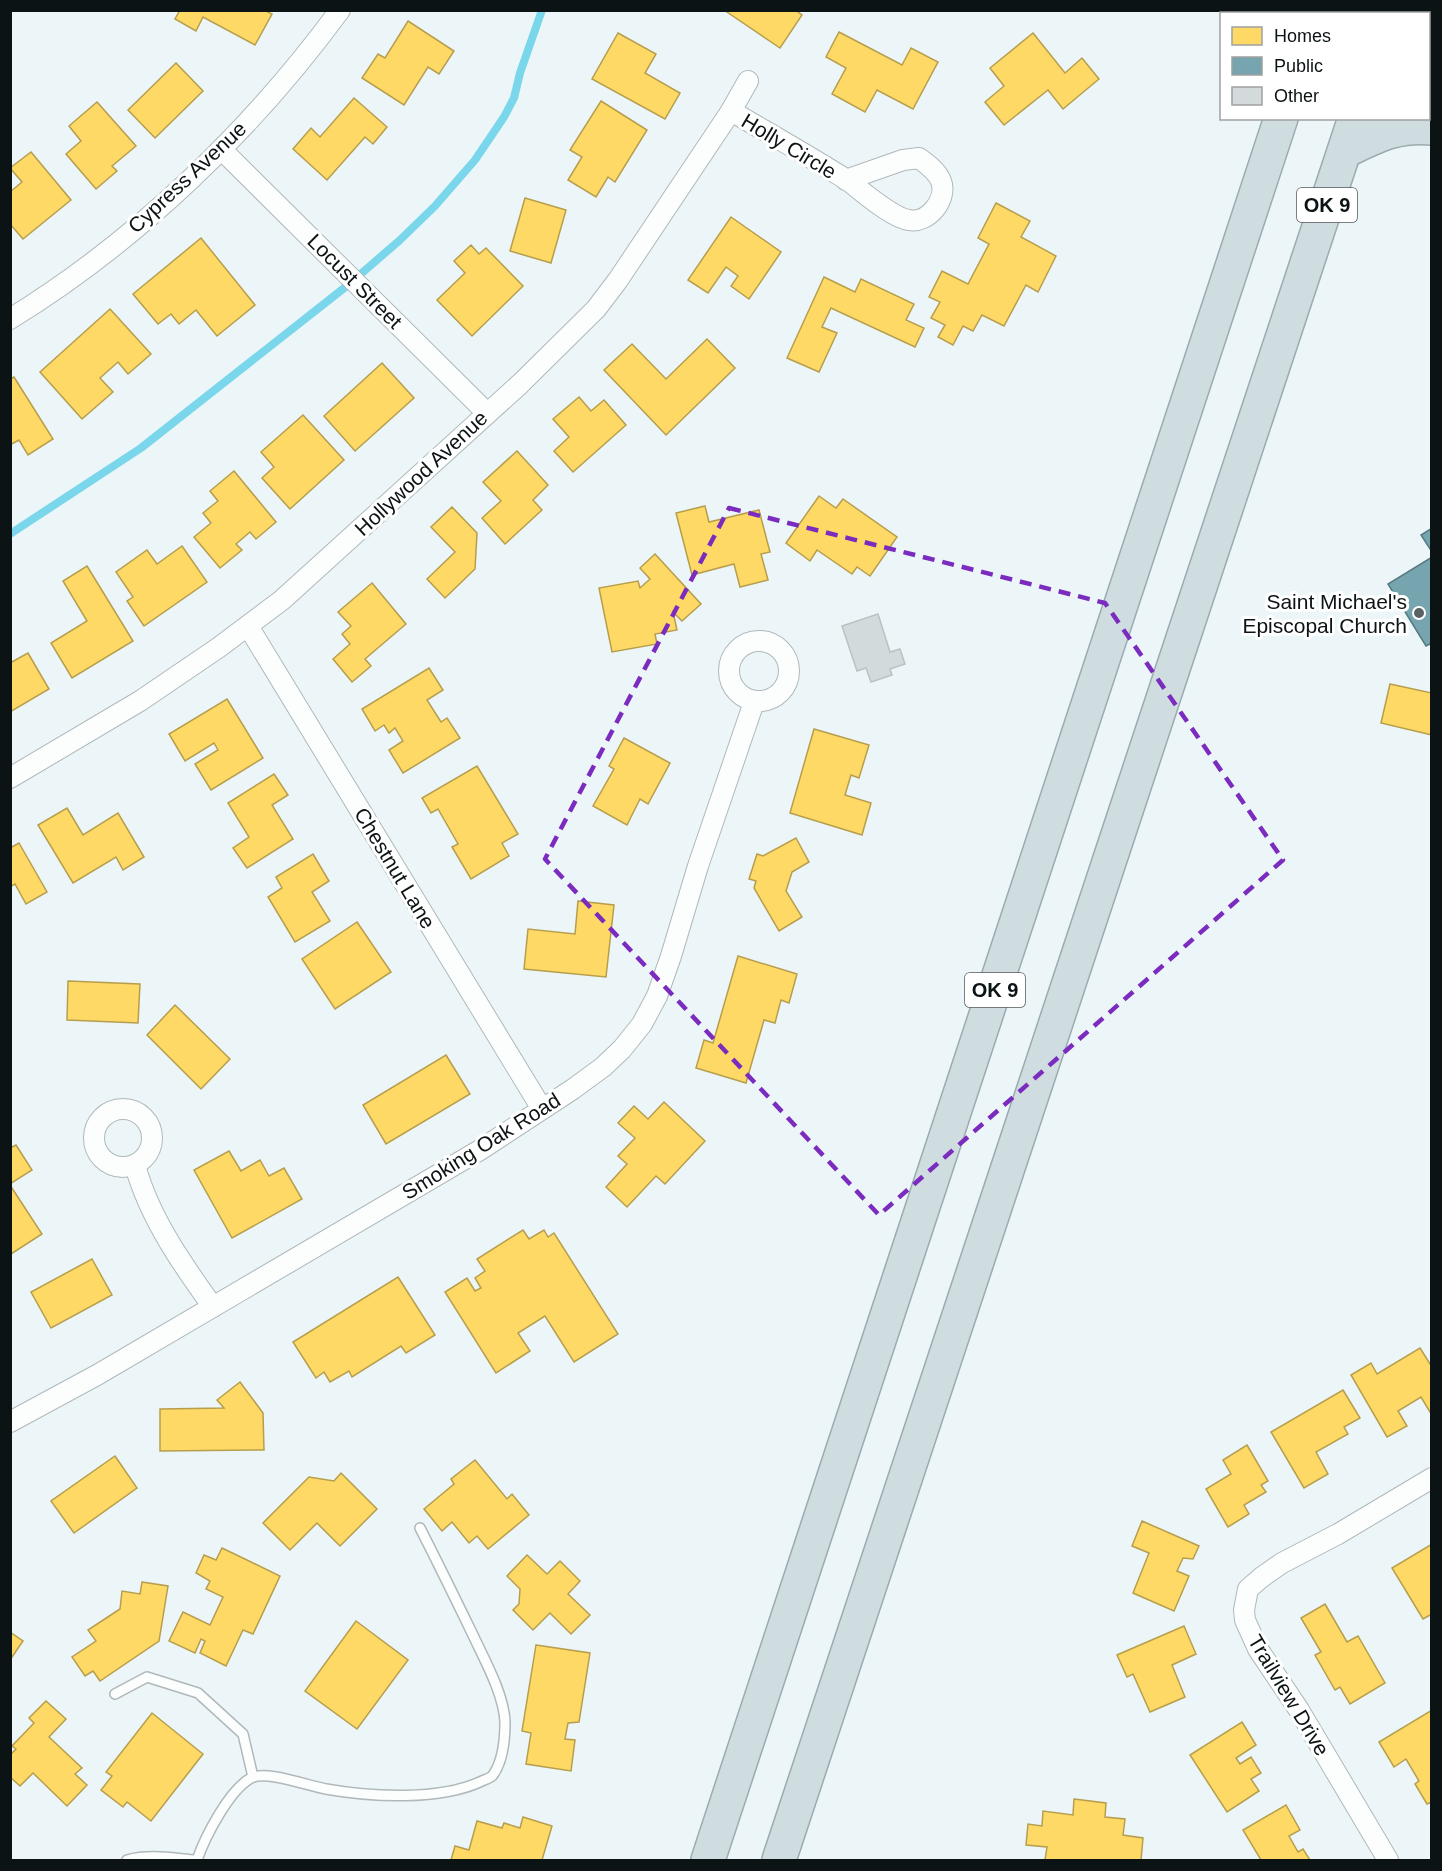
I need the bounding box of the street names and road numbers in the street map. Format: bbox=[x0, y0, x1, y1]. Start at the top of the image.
street label: Holly Circle bbox=[738, 109, 840, 183]
street label: Cypress Avenue bbox=[123, 117, 251, 237]
road number: OK 9 bbox=[1297, 188, 1357, 222]
street label: Locust Street bbox=[303, 229, 407, 333]
street label: Hollywood Avenue bbox=[350, 406, 492, 540]
street label: Chestnut Lane bbox=[350, 804, 440, 932]
road number: OK 9 bbox=[965, 973, 1025, 1007]
street label: Smoking Oak Road bbox=[398, 1088, 564, 1204]
street label: Trailview Drive bbox=[1244, 1630, 1334, 1760]

